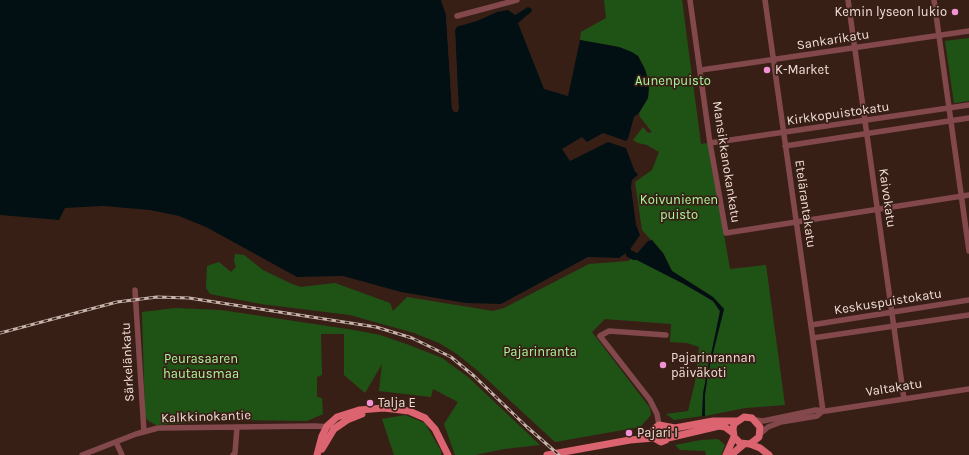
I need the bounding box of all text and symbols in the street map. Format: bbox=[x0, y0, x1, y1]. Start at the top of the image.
place label: Kemin lyseon lukio bbox=[834, 4, 947, 20]
marker: Kemin lyseon lukio bbox=[950, 7, 960, 17]
street label: Sankarikatu bbox=[796, 27, 870, 53]
place label: K-Market bbox=[775, 62, 829, 78]
marker: K-Market bbox=[762, 65, 772, 75]
park label: Aunenpuisto bbox=[635, 73, 711, 89]
street label: Kirkkopuistokatu bbox=[786, 99, 890, 129]
street label: Mansikkanokankatu bbox=[709, 100, 743, 224]
street label: Etelärantakatu bbox=[791, 159, 819, 249]
street label: Kaivokatu bbox=[875, 167, 899, 229]
park label: Koivuniemen puisto bbox=[640, 192, 718, 223]
street label: Keskuspuistokatu bbox=[833, 286, 943, 318]
street label: Särkelänkatu bbox=[118, 322, 138, 402]
park label: Pajarinranta bbox=[503, 344, 577, 360]
place label: Pajarinrannan päiväkoti bbox=[671, 350, 756, 381]
park label: Peurasaaren hautausmaa bbox=[163, 351, 239, 382]
marker: Pajarinrannan päiväkoti bbox=[658, 360, 668, 370]
street label: Valtakatu bbox=[865, 376, 923, 400]
place label: Talja E bbox=[378, 395, 416, 411]
marker: Talja E bbox=[365, 398, 375, 408]
street label: Kalkkinokantie bbox=[161, 408, 251, 426]
place label: Pajari I bbox=[637, 425, 678, 441]
marker: Pajari I bbox=[624, 428, 634, 438]

